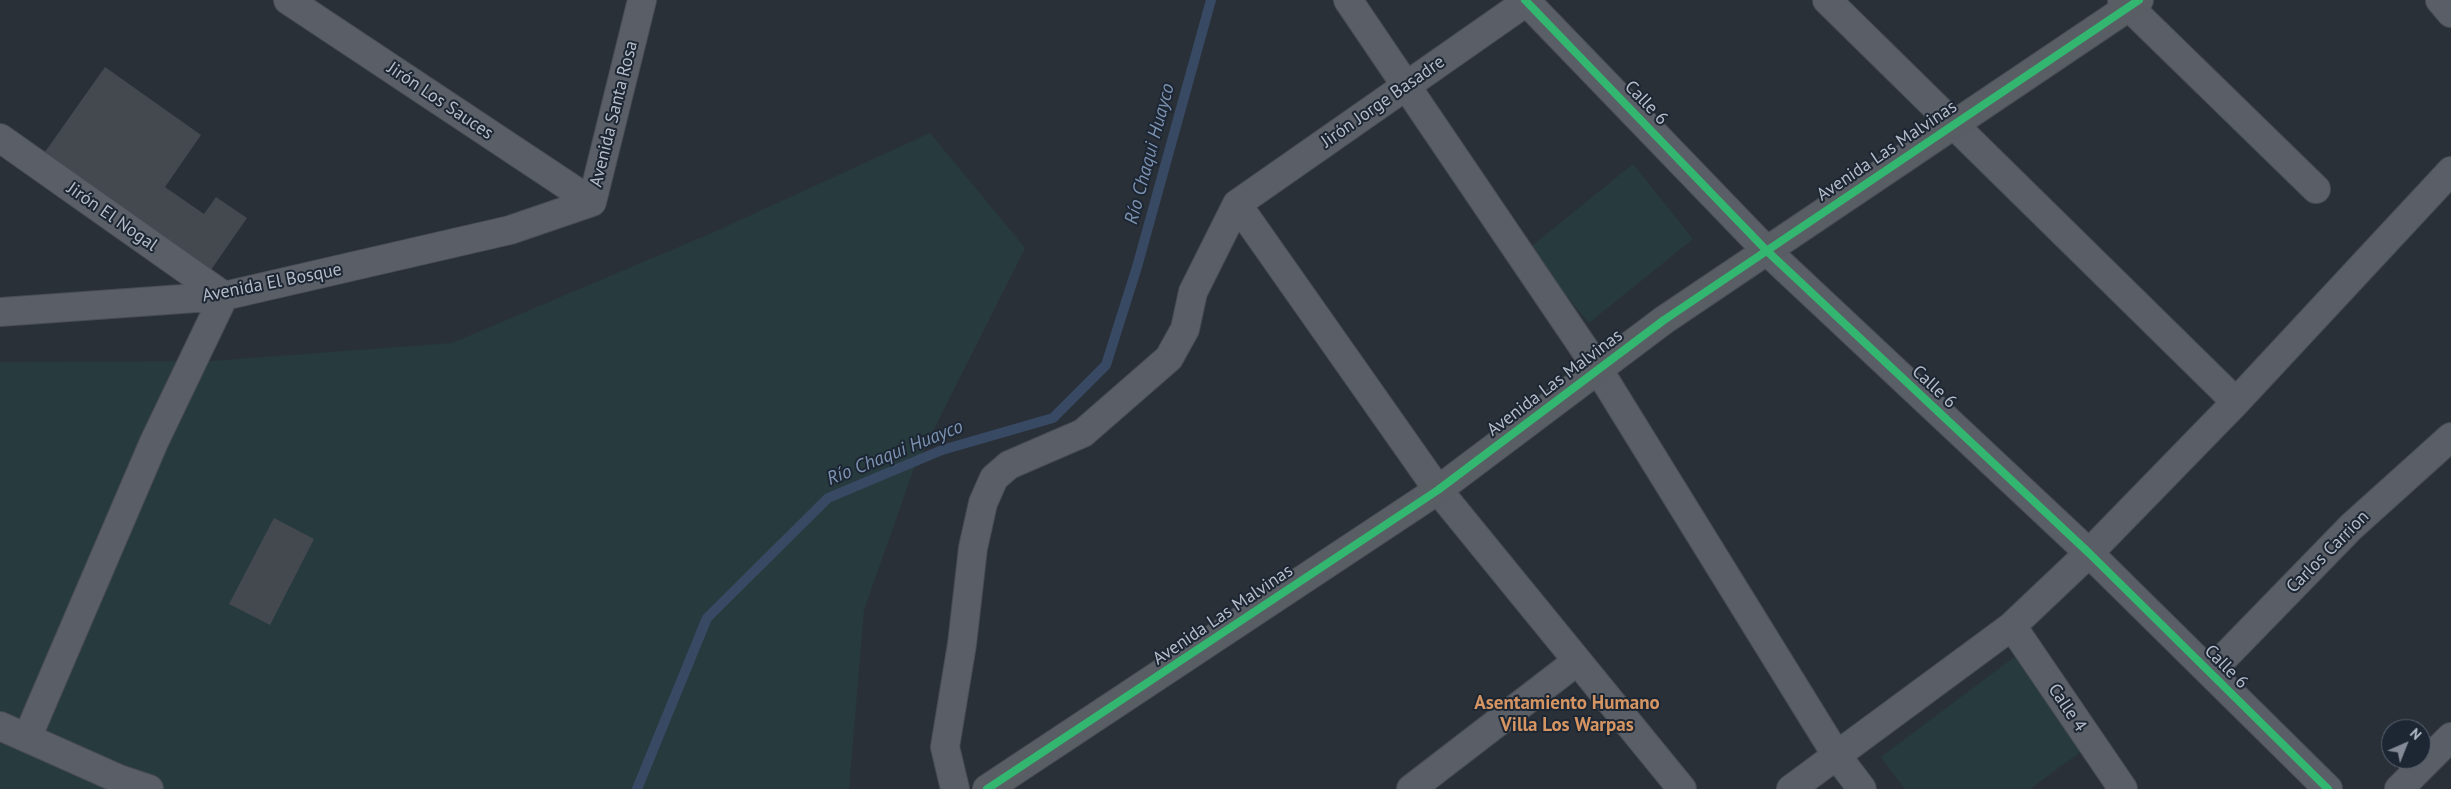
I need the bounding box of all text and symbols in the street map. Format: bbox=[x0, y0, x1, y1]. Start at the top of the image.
street label: Avenida Santa Rosa bbox=[585, 39, 643, 189]
street label: Jirón Jorge Basadre bbox=[1317, 51, 1449, 153]
street label: Jirón Los Sauces bbox=[383, 58, 497, 144]
street label: Calle 6 bbox=[1620, 76, 1672, 130]
water label: Río Chaqui Huayco bbox=[1120, 81, 1180, 227]
street label: Avenida Las Malvinas bbox=[1813, 96, 1961, 206]
street label: Jirón El Nogal bbox=[62, 178, 162, 256]
street label: Avenida El Bosque bbox=[200, 259, 344, 307]
street label: Avenida Las Malvinas bbox=[1483, 325, 1627, 441]
street label: Calle 6 bbox=[1907, 361, 1961, 413]
water label: Río Chaqui Huayco bbox=[824, 415, 966, 491]
street label: Carlos Carrion bbox=[2282, 506, 2374, 598]
street label: Avenida Las Malvinas bbox=[1149, 560, 1297, 670]
street label: Calle 6 bbox=[2200, 641, 2252, 693]
street label: Calle 4 bbox=[2043, 680, 2091, 736]
district label: Asentamiento Humano Villa Los Warpas bbox=[1474, 693, 1660, 737]
north arrow bbox=[2381, 719, 2431, 769]
text: N bbox=[2406, 724, 2425, 744]

